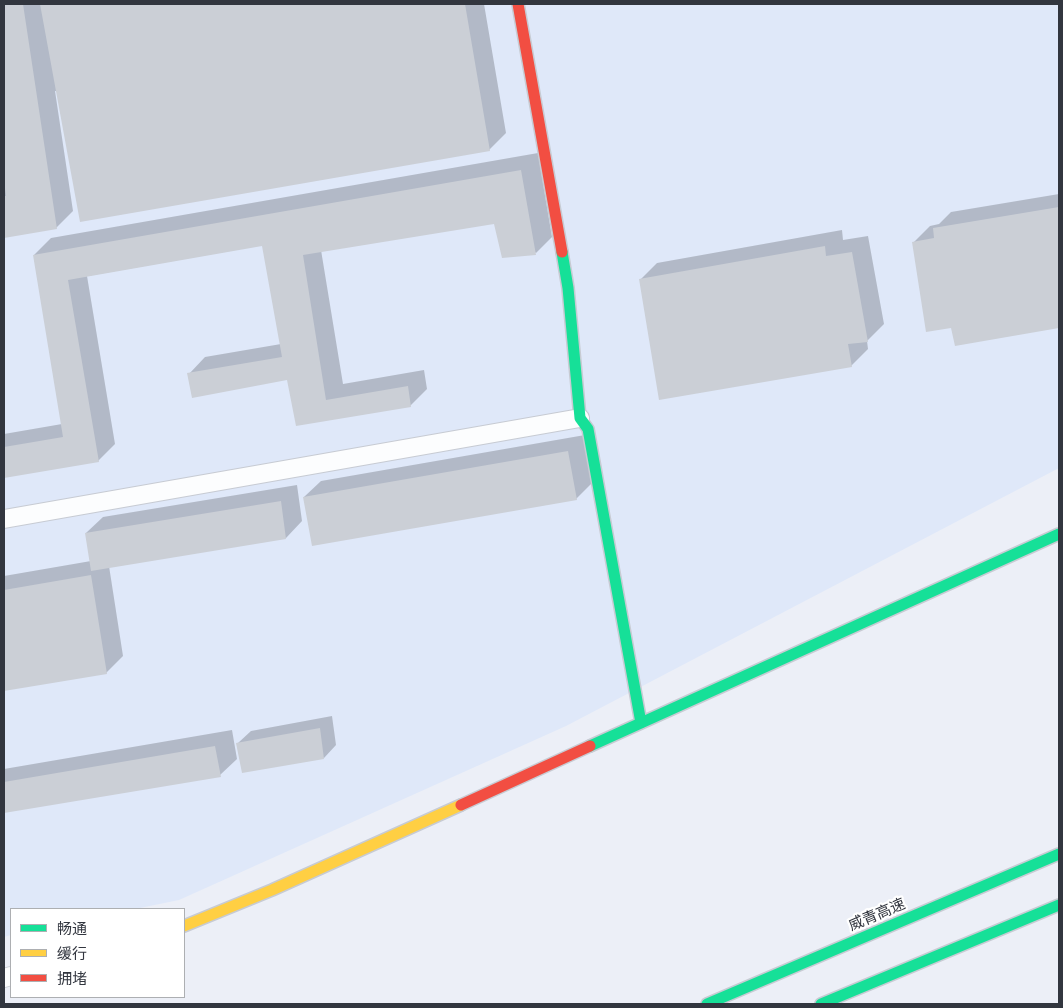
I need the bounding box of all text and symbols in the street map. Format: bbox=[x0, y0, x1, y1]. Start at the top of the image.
street label: 威青高速 bbox=[846, 895, 908, 935]
legend bbox=[10, 908, 185, 998]
text: 畅通 bbox=[57, 919, 87, 938]
text: 缓行 bbox=[57, 944, 87, 963]
text: 拥堵 bbox=[57, 969, 87, 988]

